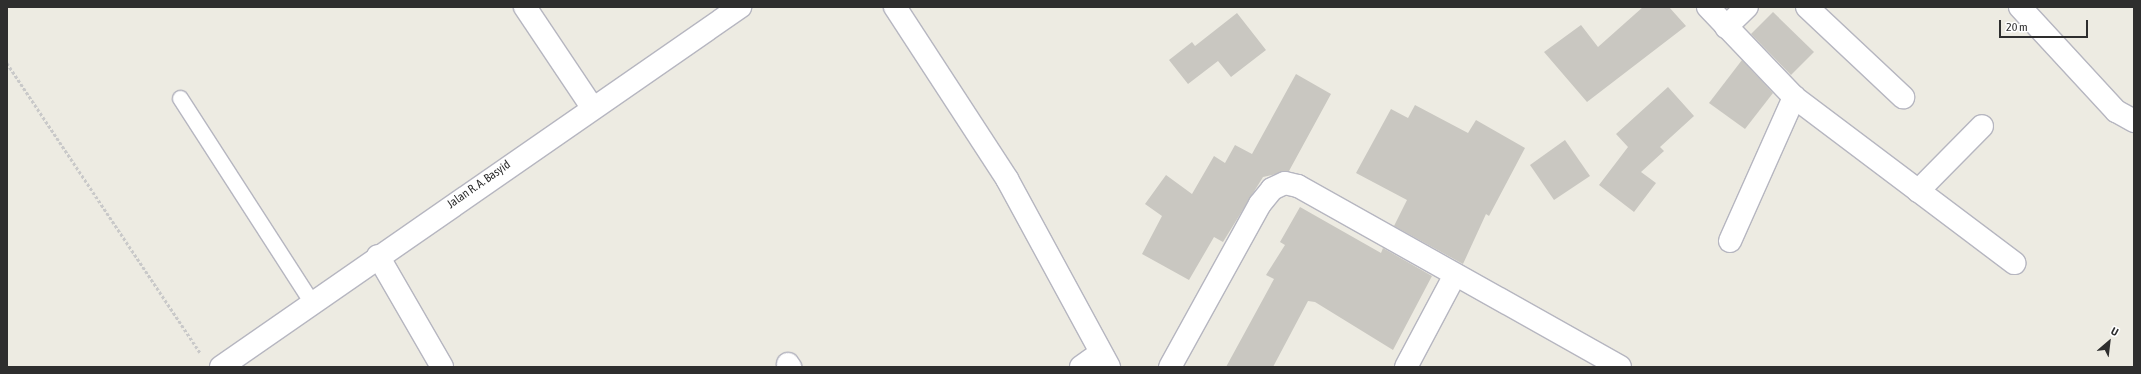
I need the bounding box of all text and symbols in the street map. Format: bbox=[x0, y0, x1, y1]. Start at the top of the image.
scale bar bbox=[2001, 12, 2090, 38]
text: 20 m bbox=[2006, 20, 2028, 34]
street label: Jalan R. A. Basyid bbox=[445, 158, 513, 212]
north arrow bbox=[2089, 322, 2129, 362]
text: U bbox=[2109, 325, 2120, 338]

